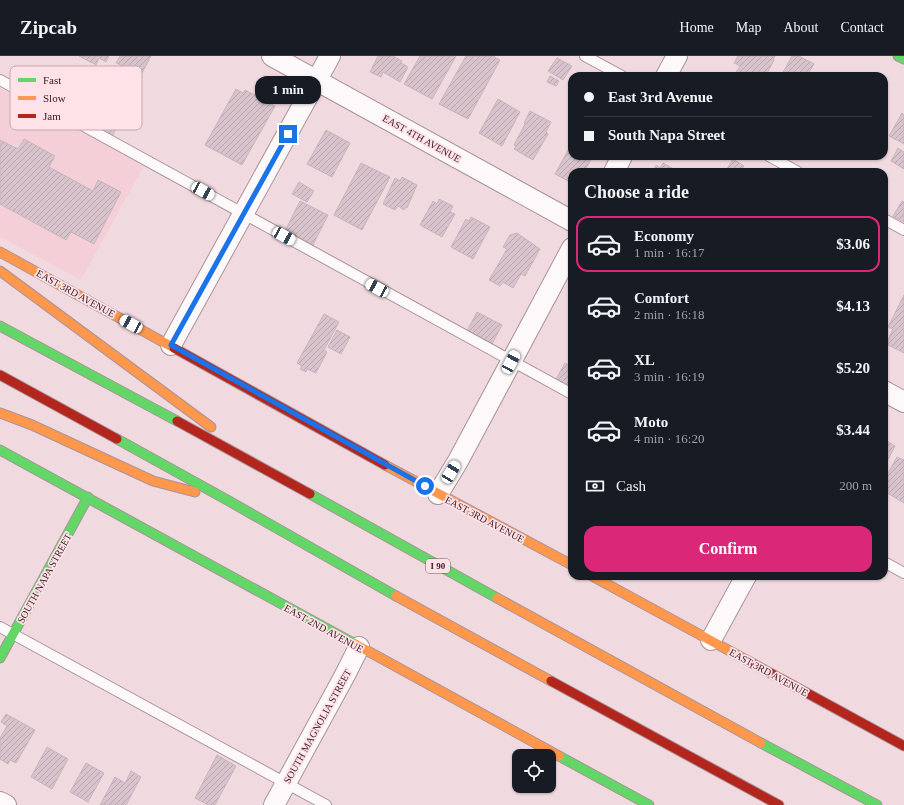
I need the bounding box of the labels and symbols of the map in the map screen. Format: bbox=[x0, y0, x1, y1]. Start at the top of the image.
legend bbox=[10, 66, 142, 130]
text: Fast bbox=[43, 74, 61, 86]
callout: 1 min bbox=[255, 76, 321, 104]
text: Slow bbox=[43, 92, 66, 104]
text: Jam bbox=[43, 110, 61, 122]
street label: EAST 4TH AVENUE bbox=[381, 112, 463, 164]
route end bbox=[279, 125, 297, 143]
car bbox=[190, 180, 216, 202]
car bbox=[271, 225, 297, 247]
street label: EAST 3RD AVENUE bbox=[35, 267, 117, 320]
car bbox=[364, 277, 390, 299]
car bbox=[118, 313, 144, 335]
car bbox=[500, 349, 522, 375]
car bbox=[440, 459, 462, 485]
route start bbox=[416, 477, 434, 495]
street label: EAST 3RD AVENUE bbox=[443, 494, 526, 545]
street label: SOUTH NAPA STREET bbox=[15, 532, 74, 625]
road number: I 90 bbox=[426, 559, 450, 573]
street label: EAST 2ND AVENUE bbox=[282, 602, 365, 655]
street label: EAST 3RD AVENUE bbox=[728, 646, 810, 699]
street label: SOUTH MAGNOLIA STREET bbox=[281, 667, 353, 785]

